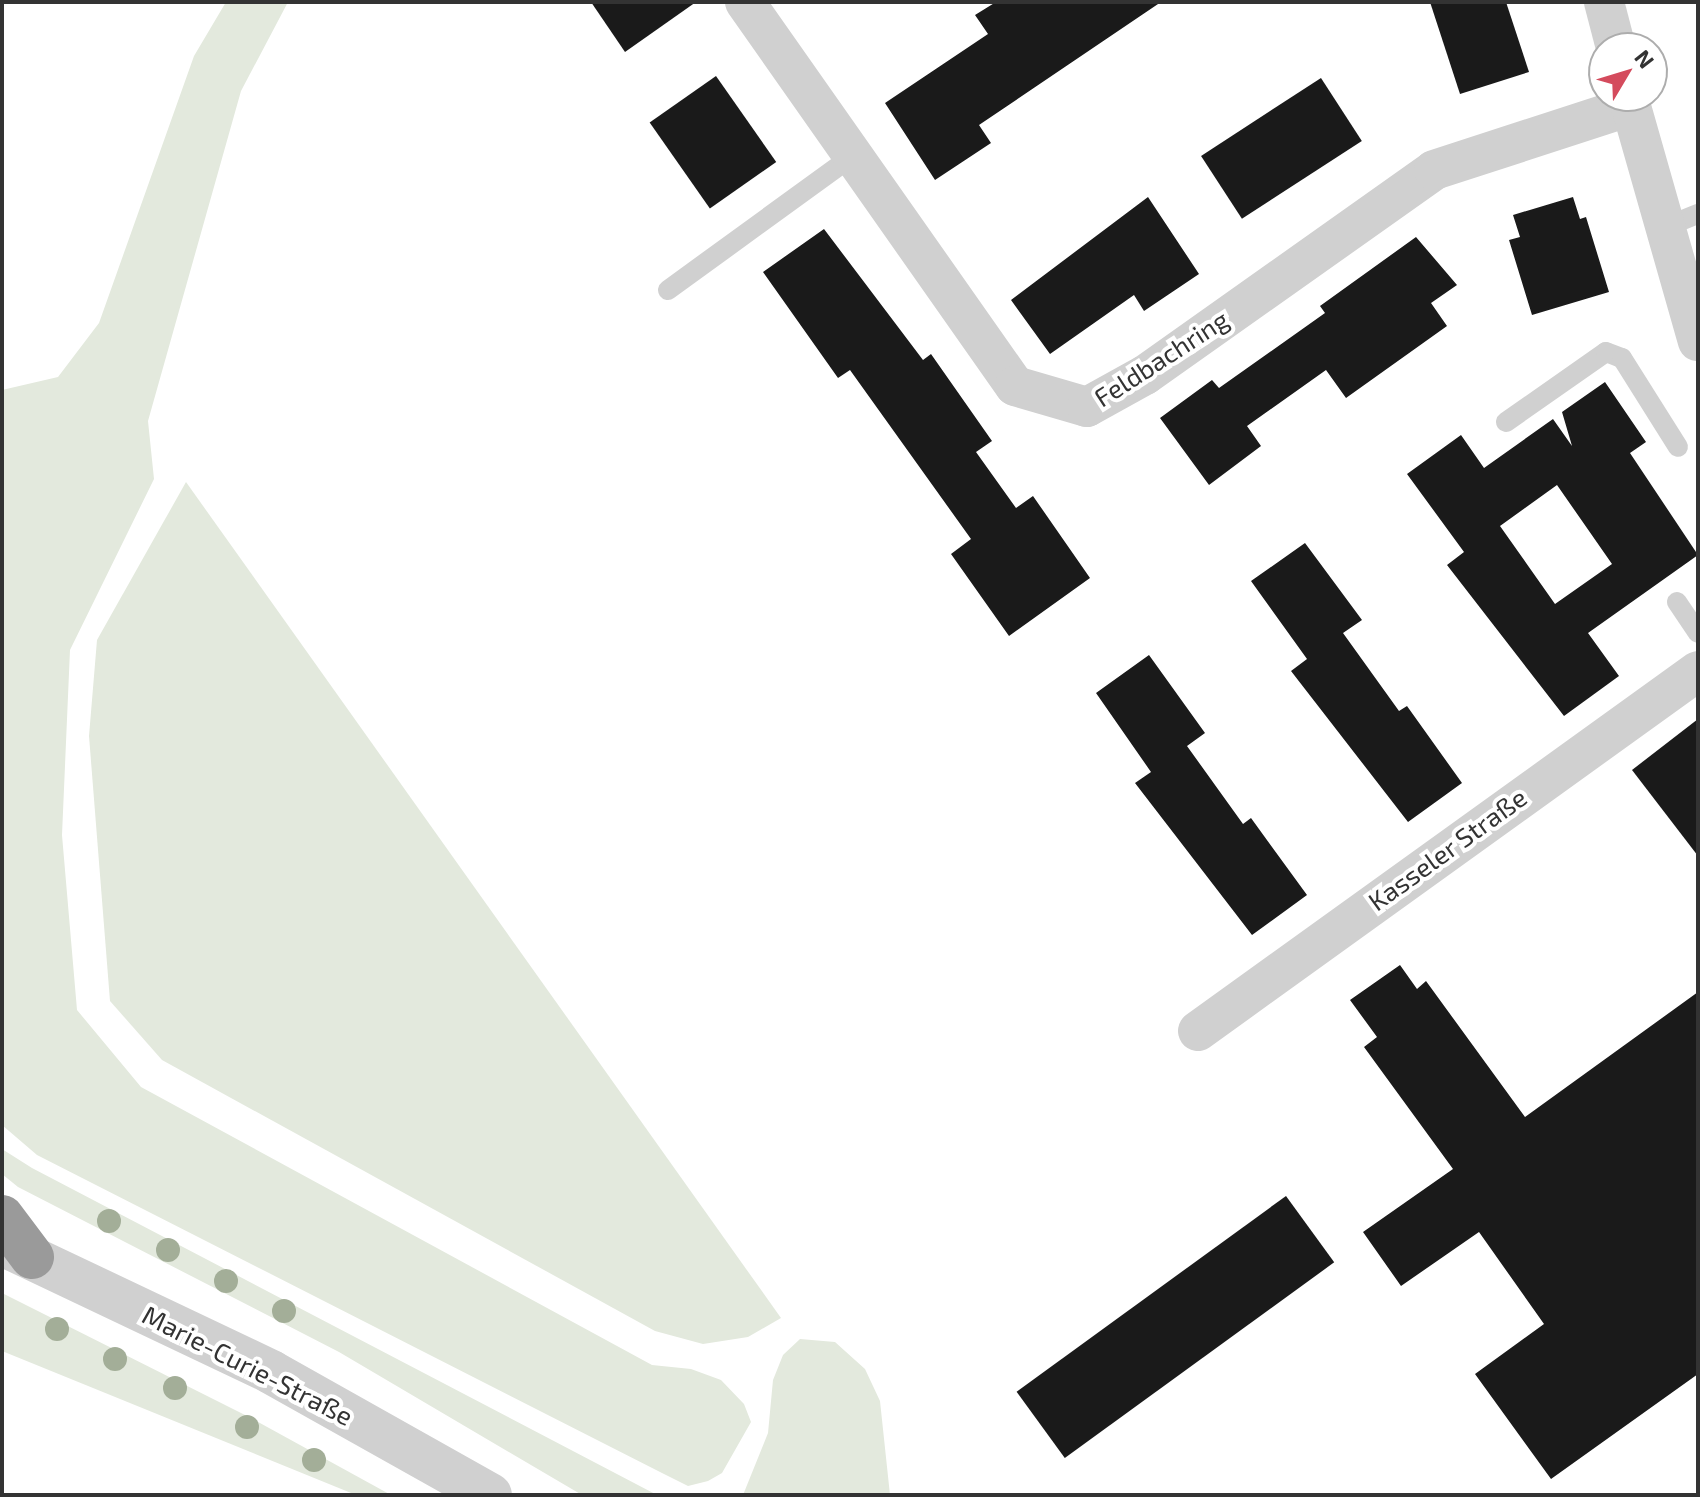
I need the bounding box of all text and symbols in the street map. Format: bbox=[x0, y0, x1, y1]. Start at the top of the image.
north arrow bbox=[1588, 32, 1668, 112]
text: N bbox=[1630, 44, 1660, 73]
street label: Feldbachring bbox=[1088, 303, 1234, 413]
street label: Kasseler Straße bbox=[1362, 781, 1532, 917]
street label: Marie-Curie-Straße bbox=[138, 1298, 358, 1432]

